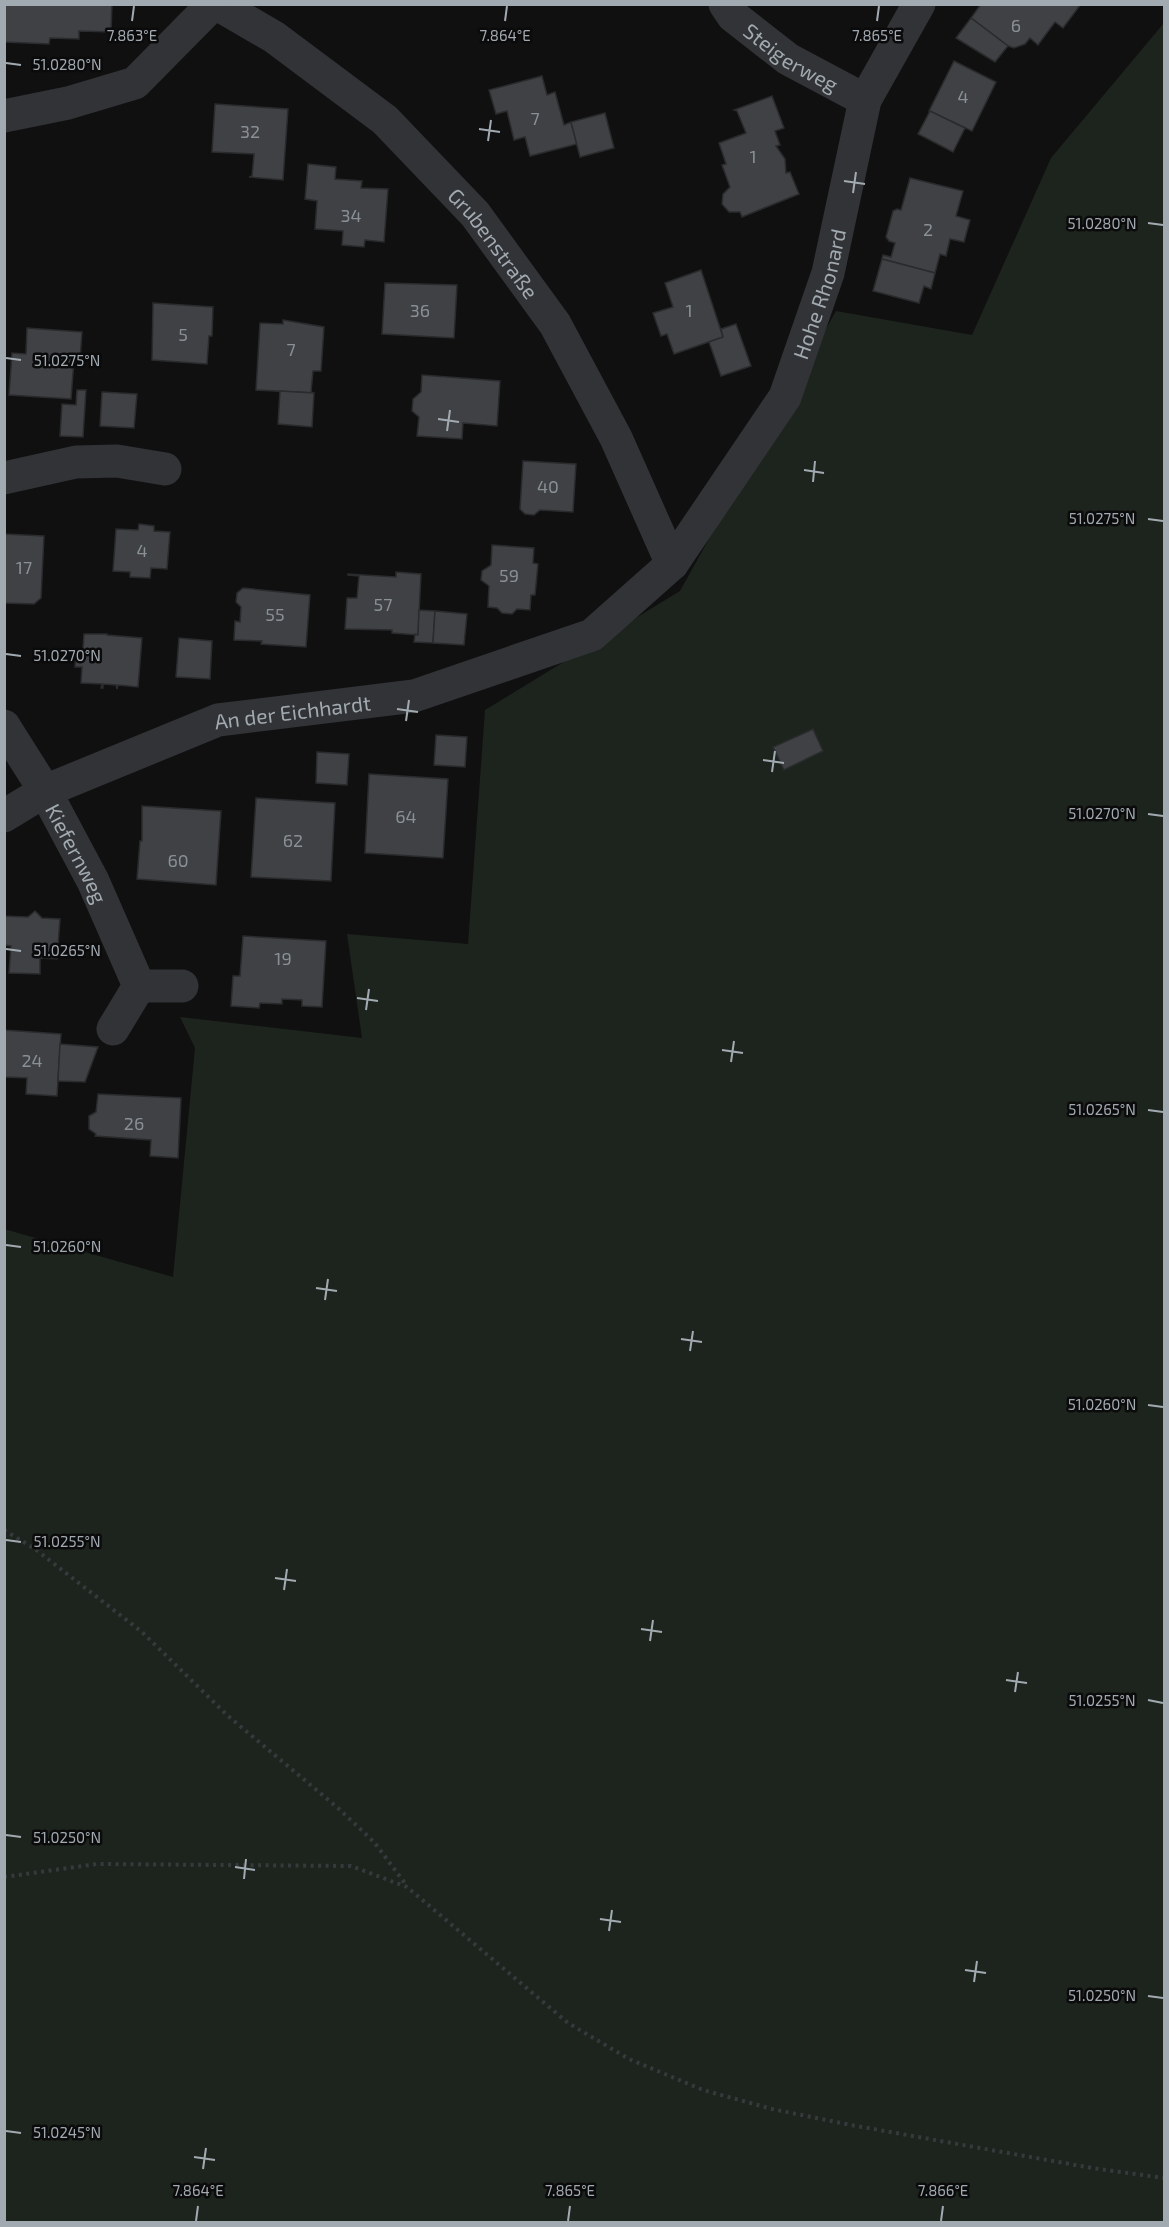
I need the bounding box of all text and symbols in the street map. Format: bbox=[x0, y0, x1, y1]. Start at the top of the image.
house number: 6 bbox=[1011, 14, 1021, 36]
street label: Steigerweg bbox=[739, 17, 843, 96]
text: 7.863°E bbox=[107, 26, 157, 44]
text: 7.864°E bbox=[479, 26, 531, 44]
text: 7.865°E bbox=[852, 26, 902, 44]
text: 51.0280°N bbox=[32, 55, 102, 73]
house number: 4 bbox=[957, 85, 969, 107]
house number: 7 bbox=[530, 107, 540, 129]
house number: 32 bbox=[240, 120, 260, 142]
house number: 1 bbox=[749, 145, 757, 167]
street label: Grubenstraße bbox=[444, 182, 545, 303]
house number: 34 bbox=[340, 204, 362, 226]
text: 51.0280°N bbox=[1067, 214, 1137, 232]
house number: 2 bbox=[923, 218, 933, 240]
street label: Hohe Rhonard bbox=[787, 226, 850, 362]
house number: 36 bbox=[410, 299, 430, 321]
house number: 1 bbox=[685, 299, 693, 321]
house number: 5 bbox=[178, 323, 188, 345]
house number: 7 bbox=[286, 338, 296, 360]
text: 51.0275°N bbox=[34, 351, 100, 369]
house number: 40 bbox=[537, 475, 559, 497]
text: 51.0275°N bbox=[1069, 509, 1135, 527]
house number: 4 bbox=[136, 539, 148, 561]
house number: 17 bbox=[16, 556, 32, 578]
house number: 59 bbox=[499, 564, 519, 586]
house number: 57 bbox=[374, 593, 392, 615]
house number: 55 bbox=[265, 603, 285, 625]
text: 51.0270°N bbox=[33, 646, 101, 664]
street label: An der Eichhardt bbox=[213, 689, 372, 733]
street label: Kiefernweg bbox=[41, 799, 114, 907]
text: 51.0270°N bbox=[1068, 804, 1136, 822]
house number: 64 bbox=[395, 805, 417, 827]
house number: 62 bbox=[283, 829, 303, 851]
house number: 60 bbox=[167, 849, 189, 871]
text: 51.0265°N bbox=[33, 941, 101, 959]
house number: 19 bbox=[274, 947, 292, 969]
house number: 24 bbox=[21, 1049, 43, 1071]
text: 51.0265°N bbox=[1068, 1100, 1136, 1118]
house number: 26 bbox=[124, 1112, 144, 1134]
text: 51.0260°N bbox=[33, 1237, 101, 1255]
text: 51.0260°N bbox=[1068, 1395, 1136, 1413]
text: 51.0255°N bbox=[33, 1532, 101, 1550]
text: 51.0255°N bbox=[1068, 1691, 1136, 1709]
text: 51.0250°N bbox=[33, 1828, 101, 1846]
text: 51.0250°N bbox=[1068, 1986, 1136, 2004]
text: 51.0245°N bbox=[33, 2123, 101, 2141]
text: 7.864°E bbox=[172, 2181, 224, 2199]
text: 7.865°E bbox=[545, 2181, 595, 2199]
text: 7.866°E bbox=[918, 2181, 968, 2199]

